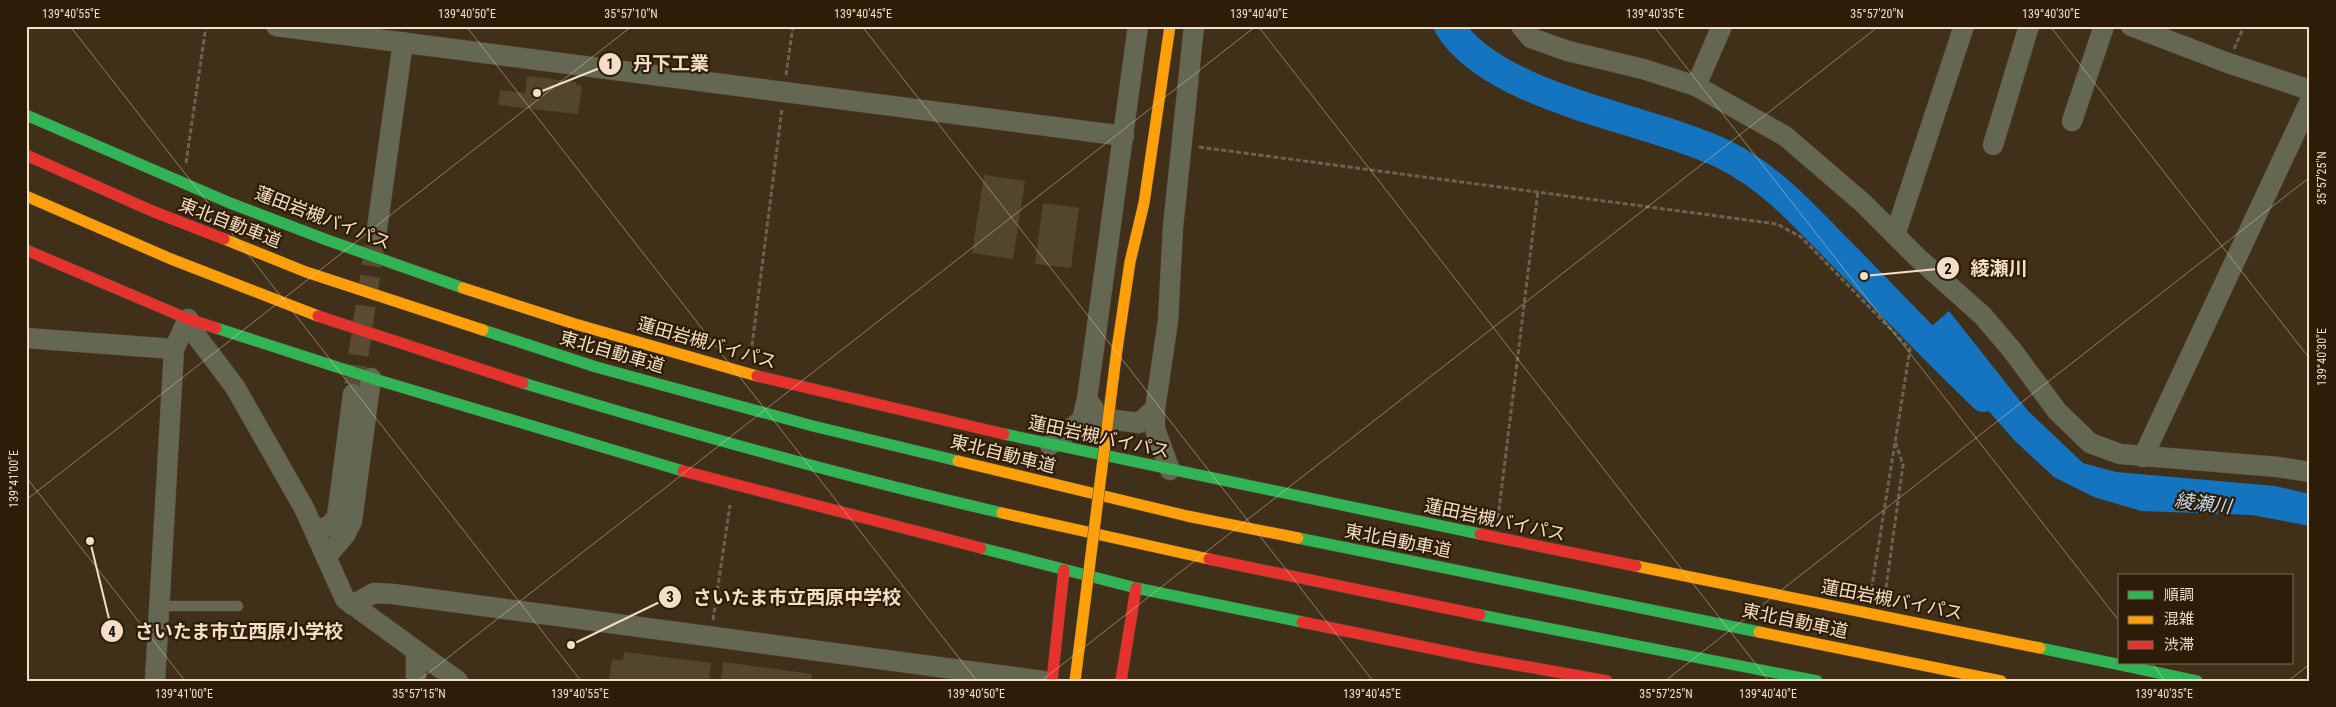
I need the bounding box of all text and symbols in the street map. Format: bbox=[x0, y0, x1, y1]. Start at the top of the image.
text: 139°40'55"E bbox=[42, 7, 100, 21]
text: 139°40'50"E bbox=[438, 7, 496, 21]
text: 35°57'10"N bbox=[604, 7, 658, 21]
text: 139°40'45"E bbox=[834, 7, 892, 21]
text: 139°40'40"E bbox=[1230, 7, 1288, 21]
text: 139°40'35"E bbox=[1626, 7, 1684, 21]
text: 35°57'20"N bbox=[1850, 7, 1904, 21]
text: 139°40'30"E bbox=[2022, 7, 2080, 21]
callout: 丹下工業 bbox=[598, 47, 719, 81]
text: 丹下工業 bbox=[633, 52, 709, 75]
text: 1 bbox=[606, 55, 614, 73]
text: 35°57'25"N bbox=[2315, 151, 2329, 205]
street label: 蓮田岩槻バイパス bbox=[252, 182, 394, 253]
street label: 東北自動車道 bbox=[176, 193, 284, 252]
callout: 綾瀬川 bbox=[1935, 251, 2037, 285]
text: 綾瀬川 bbox=[1970, 257, 2028, 280]
text: 2 bbox=[1944, 260, 1952, 278]
street label: 蓮田岩槻バイパス bbox=[635, 313, 779, 372]
street label: 東北自動車道 bbox=[557, 327, 667, 376]
text: 139°40'30"E bbox=[2315, 328, 2329, 386]
street label: 蓮田岩槻バイパス bbox=[1027, 411, 1172, 462]
street label: 東北自動車道 bbox=[948, 430, 1058, 477]
text: 139°41'00"E bbox=[7, 450, 21, 508]
water label: 綾瀬川 bbox=[2173, 489, 2235, 519]
street label: 蓮田岩槻バイパス bbox=[1423, 494, 1568, 545]
street label: 東北自動車道 bbox=[1343, 520, 1453, 561]
legend bbox=[2118, 574, 2294, 664]
street label: 蓮田岩槻バイパス bbox=[1820, 575, 1965, 624]
callout: さいたま市立西原中学校 bbox=[658, 580, 912, 614]
text: さいたま市立西原中学校 bbox=[693, 586, 901, 609]
text: 順調 bbox=[2164, 586, 2194, 604]
text: 3 bbox=[666, 588, 674, 606]
street label: 東北自動車道 bbox=[1740, 599, 1850, 642]
text: 混雑 bbox=[2164, 610, 2194, 628]
callout: さいたま市立西原小学校 bbox=[100, 614, 354, 648]
text: さいたま市立西原小学校 bbox=[135, 620, 343, 643]
text: 4 bbox=[108, 623, 116, 641]
text: 渋滞 bbox=[2164, 636, 2194, 654]
text: 139°41'00"E bbox=[155, 687, 213, 701]
text: 35°57'15"N bbox=[392, 687, 446, 701]
text: 139°40'55"E bbox=[551, 687, 609, 701]
text: 139°40'50"E bbox=[947, 687, 1005, 701]
text: 139°40'45"E bbox=[1343, 687, 1401, 701]
text: 35°57'25"N bbox=[1639, 687, 1693, 701]
text: 139°40'40"E bbox=[1739, 687, 1797, 701]
text: 139°40'35"E bbox=[2135, 687, 2193, 701]

